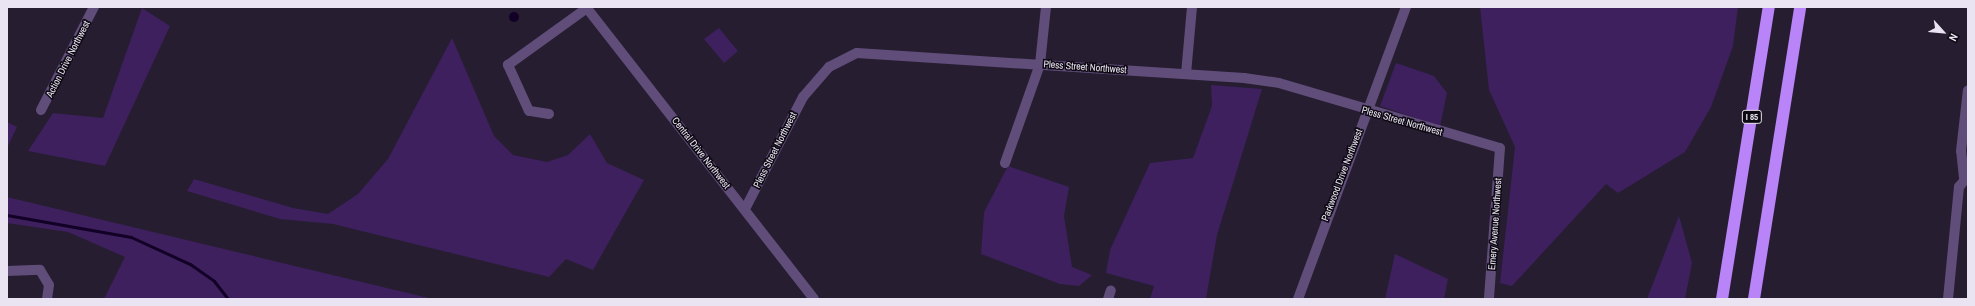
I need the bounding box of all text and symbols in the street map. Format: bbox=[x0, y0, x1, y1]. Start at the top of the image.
north arrow bbox=[1923, 12, 1963, 52]
street label: Action Drive Northwest bbox=[44, 19, 92, 99]
text: N bbox=[1946, 31, 1961, 44]
street label: Pless Street Northwest bbox=[1043, 58, 1127, 76]
street label: Pless Street Northwest bbox=[1360, 104, 1444, 138]
street label: Pless Street Northwest bbox=[751, 110, 799, 190]
road number: I 85 bbox=[1741, 110, 1763, 124]
street label: Central Drive Northwest bbox=[669, 115, 733, 191]
street label: Parkwood Drive Northwest bbox=[1319, 127, 1365, 223]
street label: Emery Avenue Northwest bbox=[1486, 177, 1504, 271]

